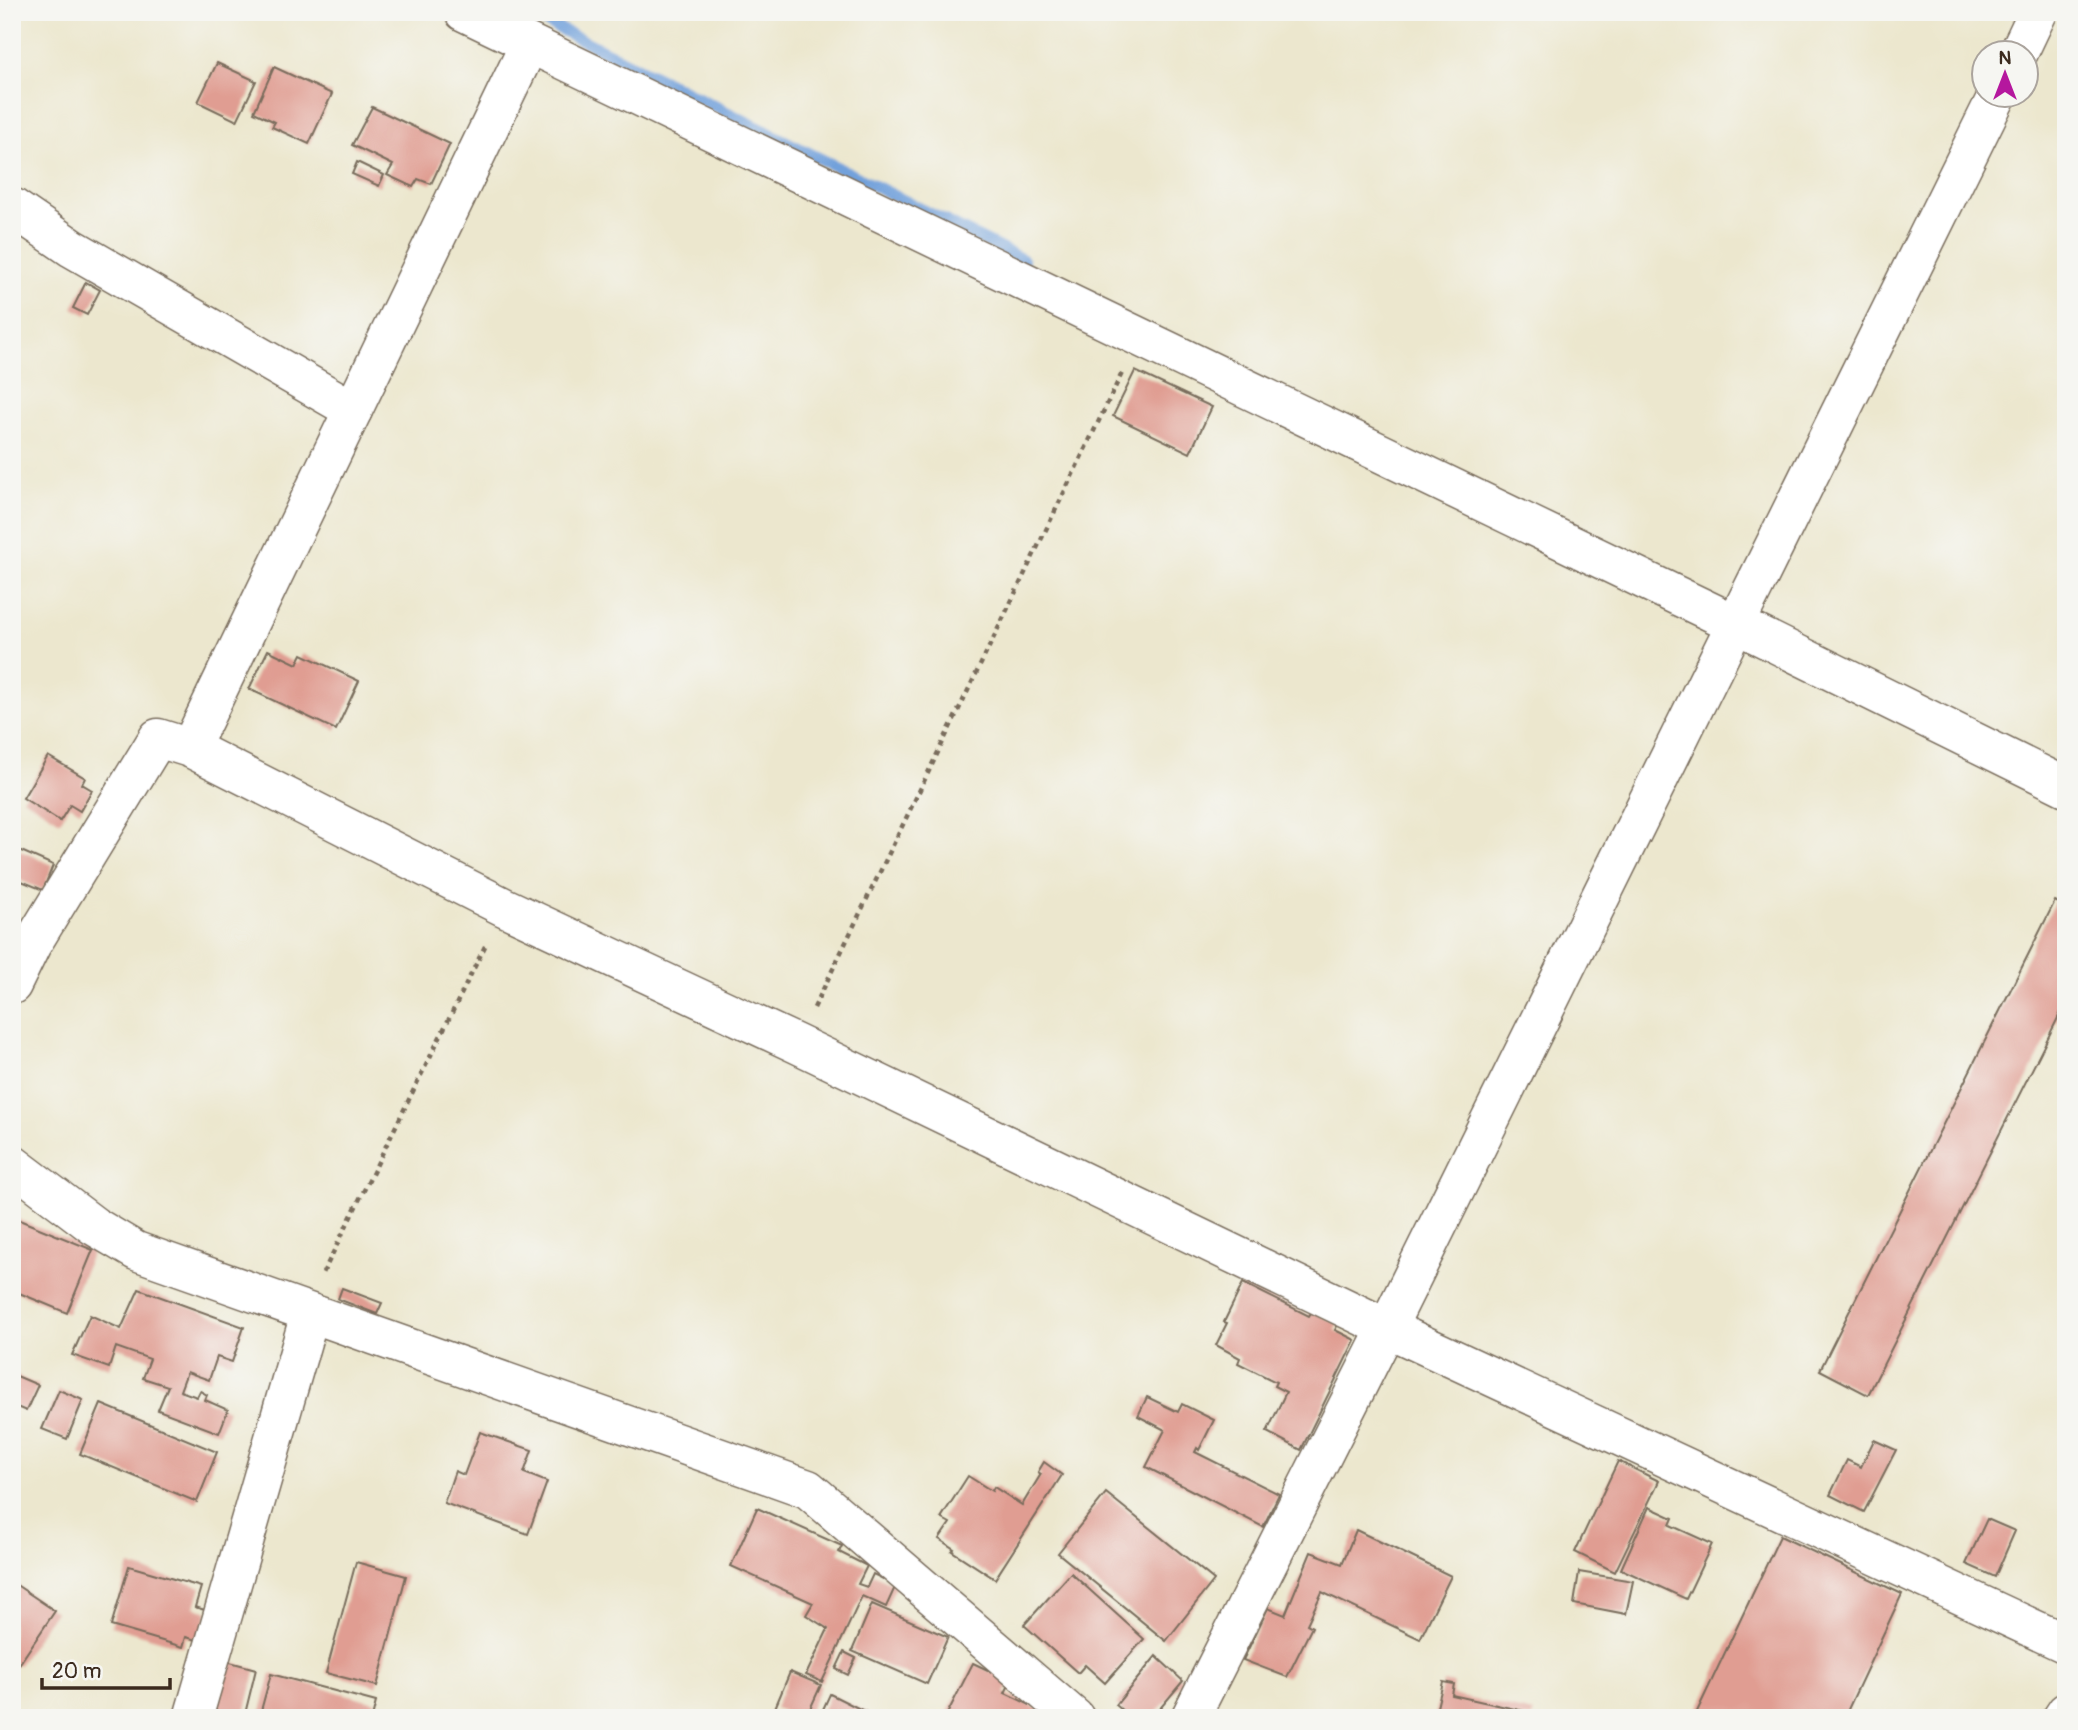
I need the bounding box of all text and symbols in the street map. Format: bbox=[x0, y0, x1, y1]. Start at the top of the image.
north arrow bbox=[1969, 38, 2039, 108]
text: N bbox=[1999, 46, 2012, 70]
scale bar bbox=[42, 1646, 170, 1690]
text: 20 m bbox=[52, 1658, 101, 1685]

